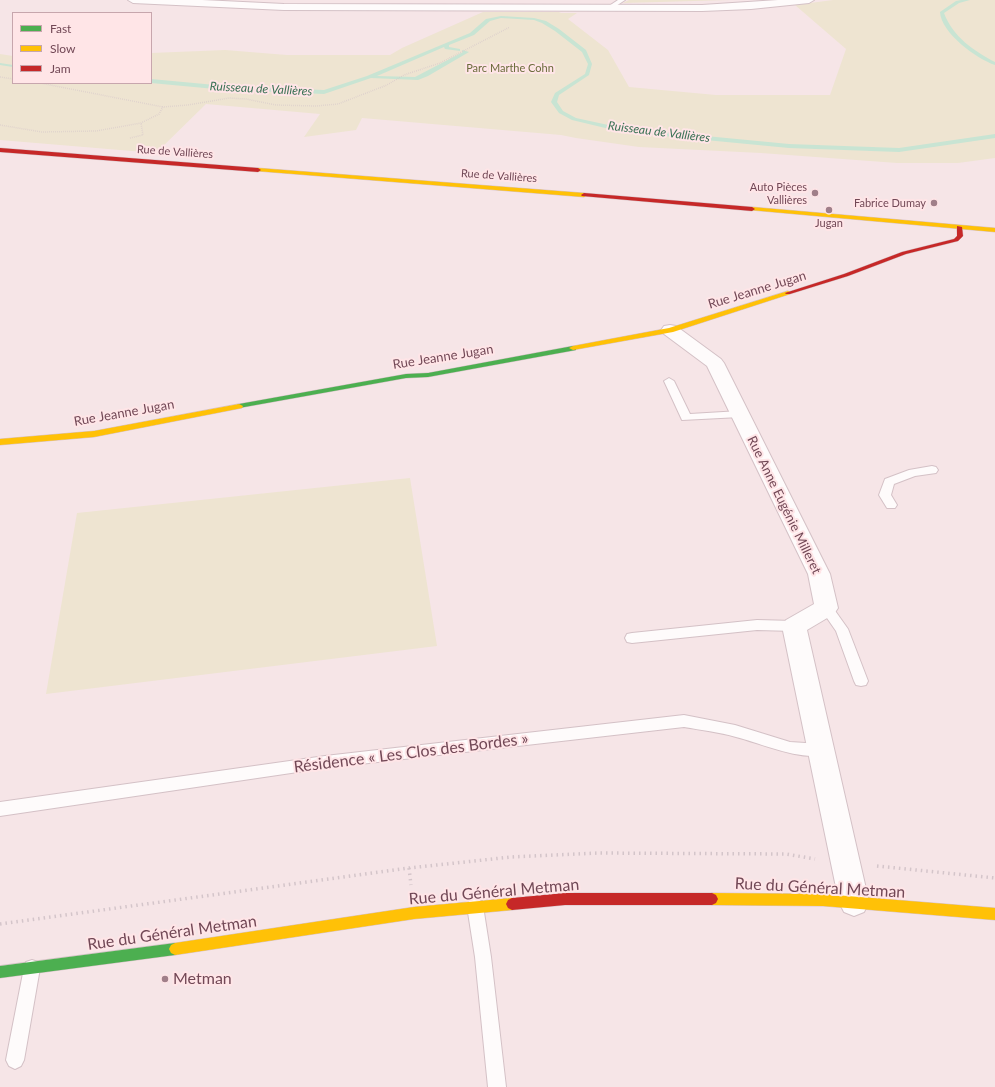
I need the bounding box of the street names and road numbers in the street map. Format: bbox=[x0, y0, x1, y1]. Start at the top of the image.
street label: Rue de Vallières bbox=[136, 143, 214, 161]
street label: Rue de Vallières bbox=[460, 167, 538, 185]
street label: Rue Jeanne Jugan bbox=[706, 268, 808, 312]
street label: Rue Jeanne Jugan bbox=[392, 341, 494, 373]
street label: Rue Jeanne Jugan bbox=[73, 396, 175, 430]
street label: Rue Anne Eugénie Milleret bbox=[744, 434, 824, 576]
street label: Résidence « Les Clos des Bordes » bbox=[293, 729, 529, 777]
street label: Rue du Général Metman bbox=[734, 874, 906, 902]
street label: Rue du Général Metman bbox=[408, 875, 580, 909]
street label: Rue du Général Metman bbox=[86, 912, 258, 954]

